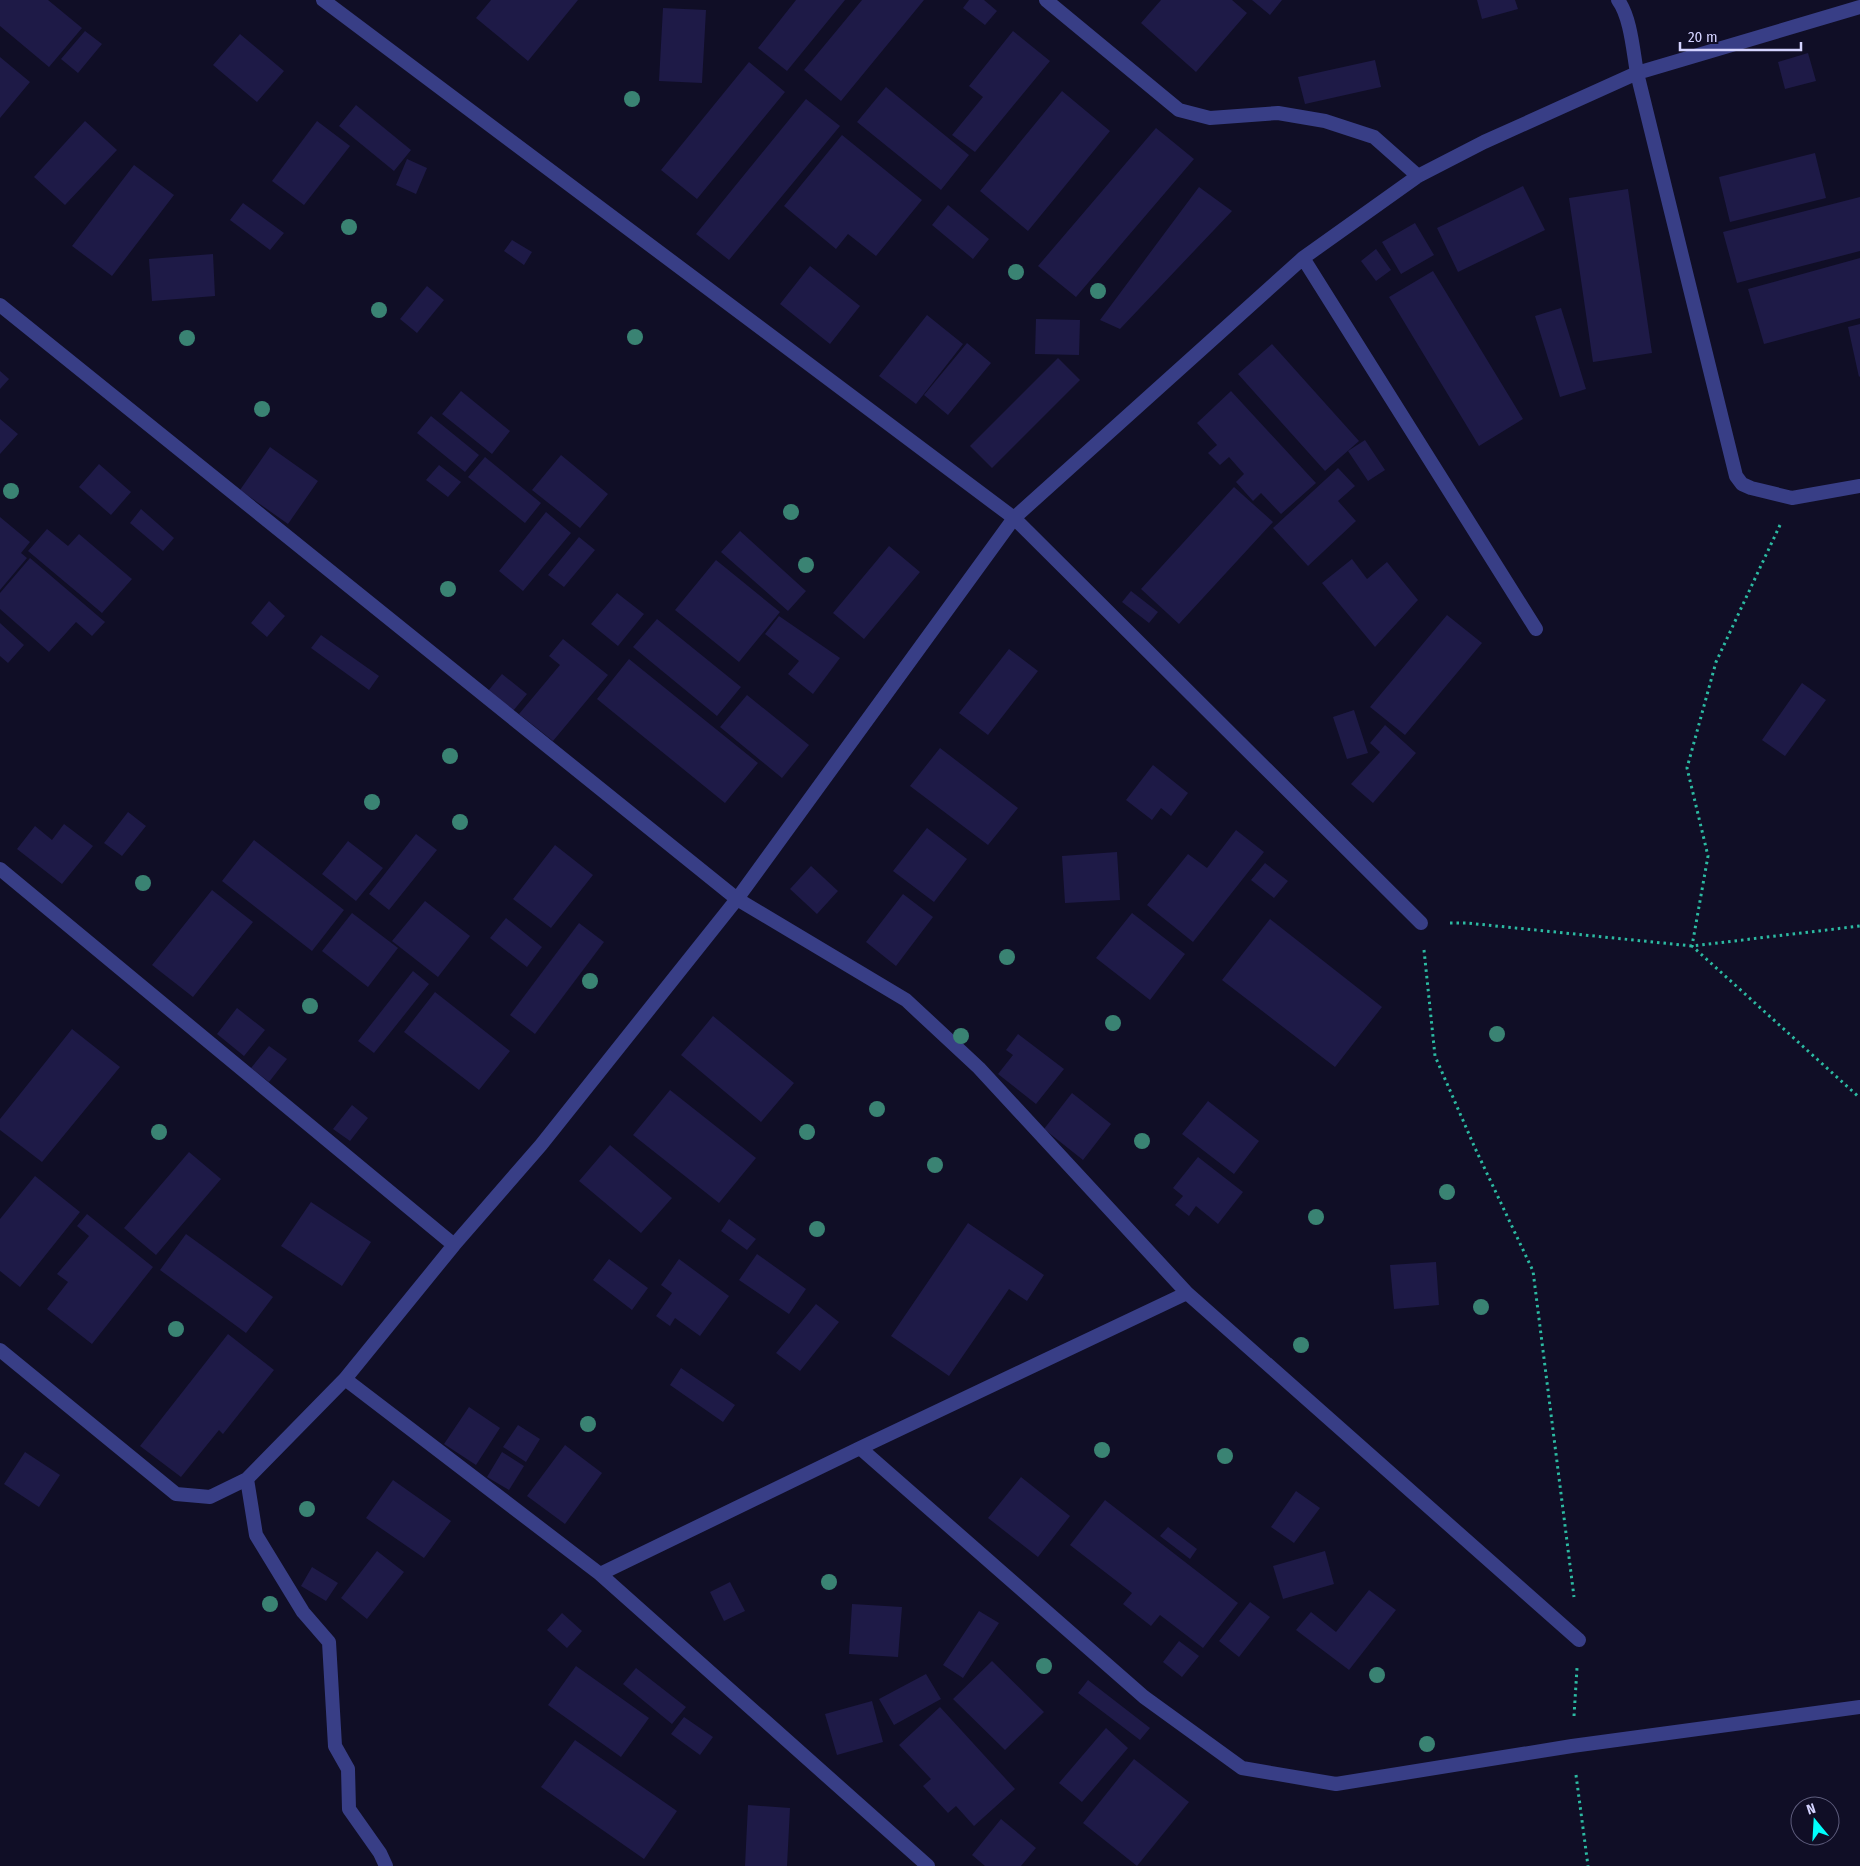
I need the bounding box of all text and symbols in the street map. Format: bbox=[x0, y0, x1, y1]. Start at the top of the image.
scale bar bbox=[1680, 20, 1801, 52]
text: 20 m bbox=[1688, 28, 1718, 46]
north arrow bbox=[1790, 1796, 1840, 1846]
text: N bbox=[1805, 1800, 1818, 1818]

